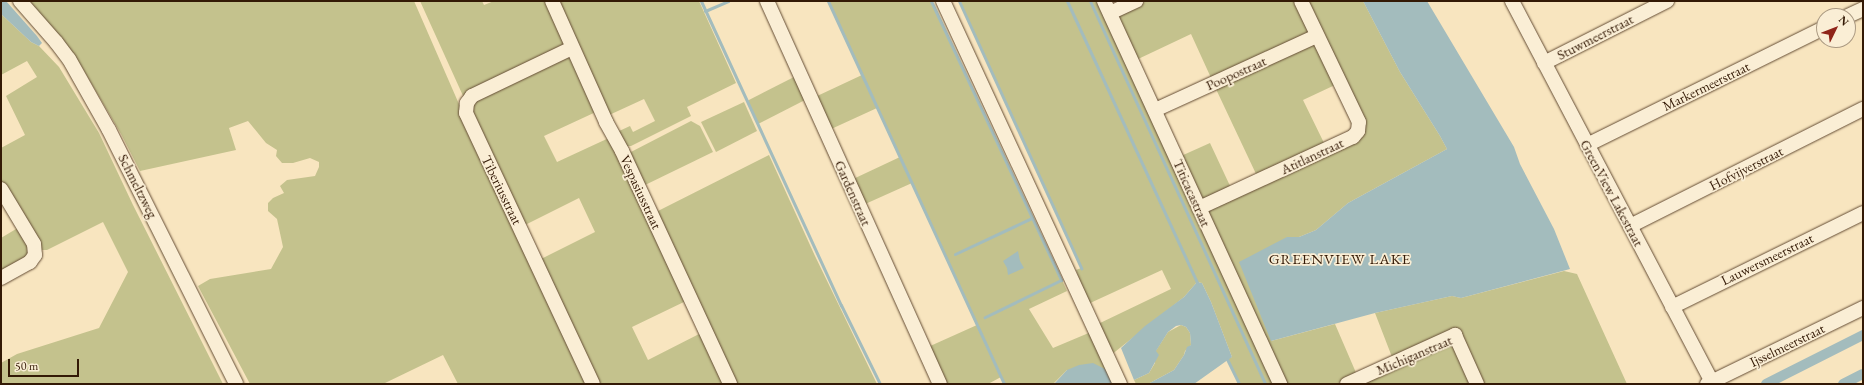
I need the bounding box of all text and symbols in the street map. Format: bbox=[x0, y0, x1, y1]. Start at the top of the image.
north arrow bbox=[1816, 8, 1856, 48]
street label: Stuwmeerstraat bbox=[1554, 11, 1636, 63]
text: N bbox=[1836, 12, 1852, 29]
street label: Poopostraat bbox=[1203, 52, 1269, 94]
street label: Markermeerstraat bbox=[1660, 58, 1752, 114]
street label: Atitlanstraat bbox=[1278, 134, 1346, 178]
street label: GreenView Lakestraat bbox=[1577, 137, 1647, 249]
street label: Hofvijverstraat bbox=[1706, 142, 1786, 194]
street label: Schmeltzweg bbox=[115, 151, 161, 221]
street label: Vespasiusstraat bbox=[617, 152, 665, 232]
street label: Tiberiusstraat bbox=[478, 153, 526, 227]
street label: Titicacastraat bbox=[1170, 157, 1214, 229]
street label: Gardenstraat bbox=[831, 158, 875, 228]
street label: Lauwersmeerstraat bbox=[1718, 229, 1816, 289]
district label: GREENVIEW LAKE bbox=[1269, 250, 1411, 268]
street label: Ijsselmeerstraat bbox=[1747, 320, 1827, 370]
street label: Michiganstraat bbox=[1374, 332, 1454, 378]
scale bar bbox=[10, 351, 81, 377]
text: 50 m bbox=[15, 358, 38, 374]

